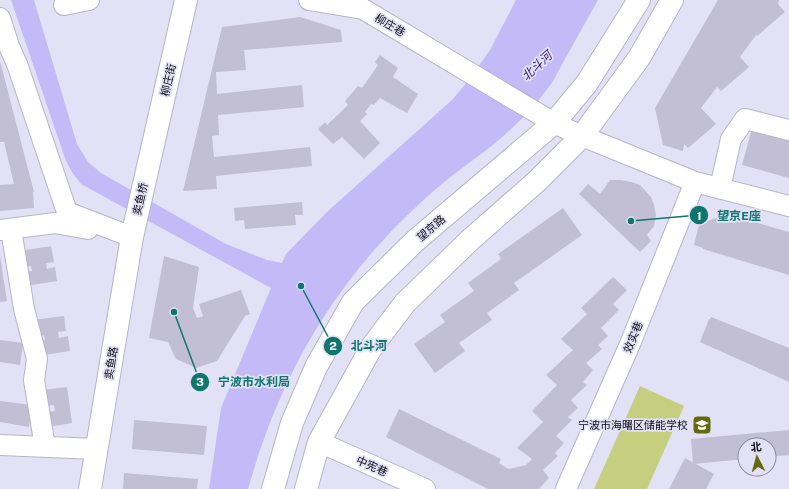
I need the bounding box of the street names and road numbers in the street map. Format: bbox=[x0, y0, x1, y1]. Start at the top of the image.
street label: 柳庄巷 bbox=[373, 11, 407, 39]
street label: 柳庄街 bbox=[158, 63, 178, 97]
street label: 卖鱼桥 bbox=[130, 182, 150, 216]
street label: 望京路 bbox=[415, 213, 447, 243]
street label: 效实巷 bbox=[621, 319, 645, 355]
street label: 卖鱼路 bbox=[102, 346, 120, 380]
street label: 中宪巷 bbox=[354, 454, 390, 478]

